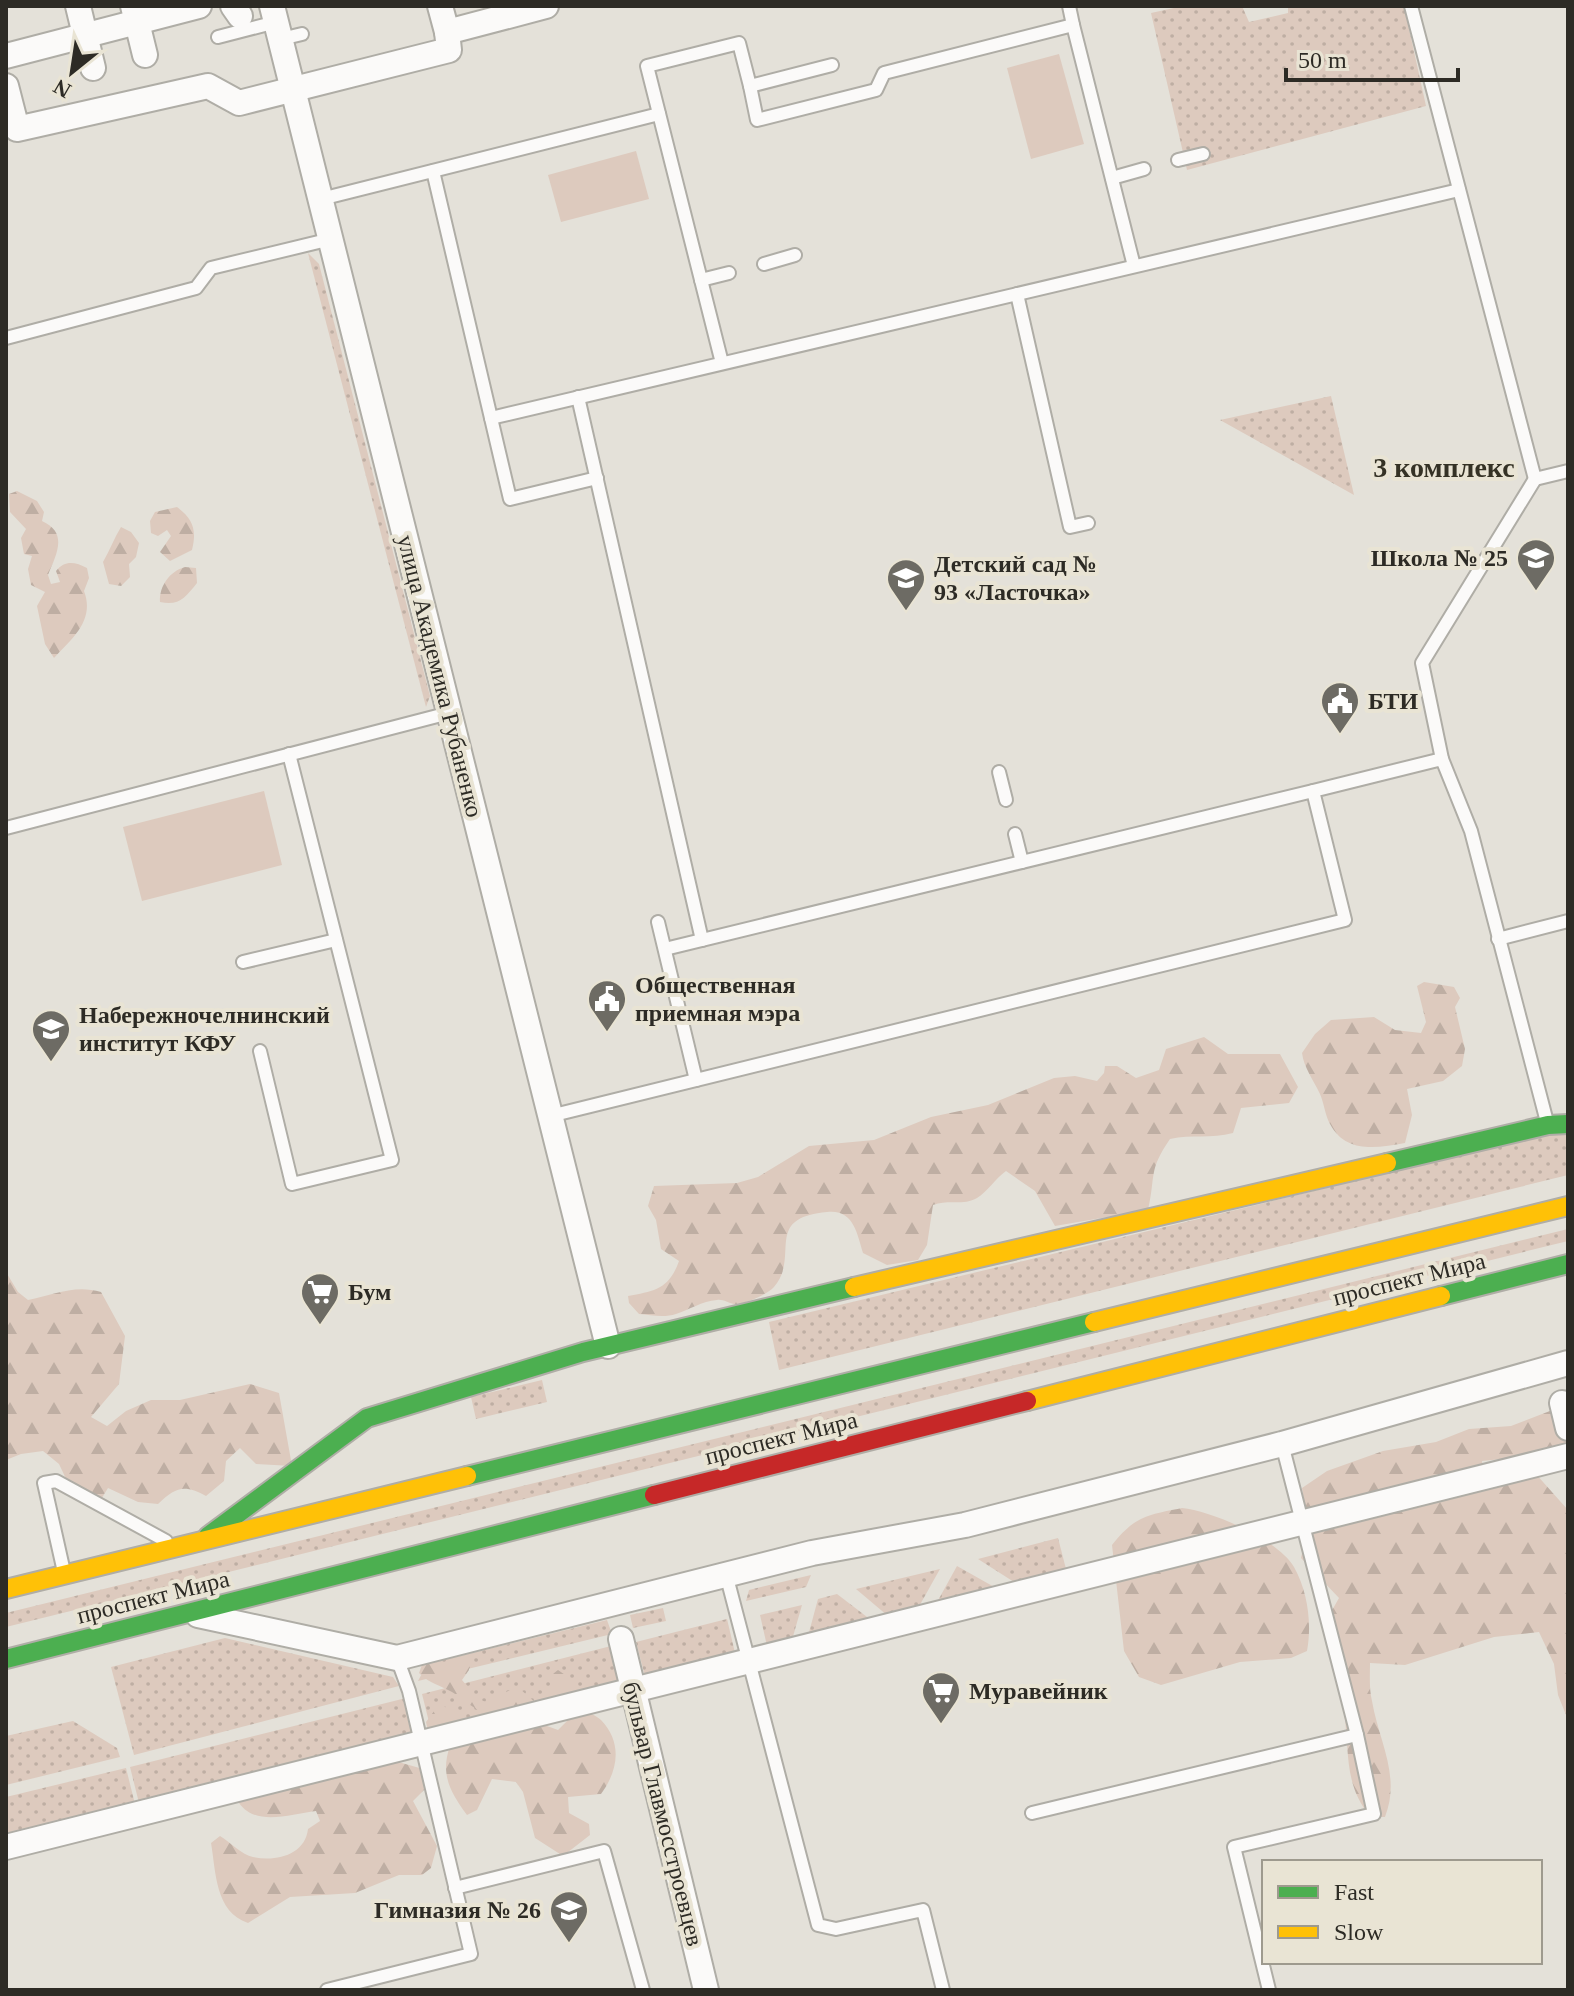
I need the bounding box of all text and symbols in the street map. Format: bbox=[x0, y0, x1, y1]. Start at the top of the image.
north arrow bbox=[32, 32, 112, 112]
scale bar bbox=[1286, 32, 1458, 82]
text: 50 m bbox=[1298, 47, 1347, 73]
text: N bbox=[49, 74, 75, 104]
district label: 3 комплекс bbox=[1373, 452, 1515, 483]
street label: улица Академика Рубаненко bbox=[392, 532, 488, 820]
school or university icon: Школа № 25 bbox=[1515, 537, 1557, 592]
place label: Школа № 25 bbox=[1371, 545, 1508, 571]
place label: Детский сад № 93 «Ласточка» bbox=[934, 551, 1097, 605]
school or university icon: Детский сад № 93 «Ласточка» bbox=[885, 557, 927, 612]
public building icon: БТИ bbox=[1319, 680, 1361, 735]
place label: БТИ bbox=[1368, 688, 1419, 714]
place label: Общественная приемная мэра bbox=[635, 972, 800, 1026]
public building icon: Общественная приемная мэра bbox=[586, 978, 628, 1033]
place label: Набережночелнинский институт КФУ bbox=[79, 1002, 330, 1056]
school or university icon: Набережночелнинский институт КФУ bbox=[30, 1008, 72, 1063]
street label: проспект Мира bbox=[1330, 1247, 1488, 1311]
supermarket icon: Бум bbox=[299, 1271, 341, 1326]
place label: Бум bbox=[348, 1279, 391, 1305]
street label: проспект Мира bbox=[702, 1406, 860, 1470]
street label: проспект Мира bbox=[74, 1565, 232, 1629]
supermarket icon: Муравейник bbox=[920, 1670, 962, 1725]
place label: Муравейник bbox=[969, 1678, 1108, 1704]
street label: бульвар Главмосстроевцев bbox=[618, 1679, 708, 1949]
legend bbox=[1262, 1860, 1542, 1964]
text: Fast bbox=[1334, 1879, 1374, 1905]
school or university icon: Гимназия № 26 bbox=[548, 1889, 590, 1944]
place label: Гимназия № 26 bbox=[374, 1897, 541, 1923]
text: Slow bbox=[1334, 1919, 1384, 1945]

